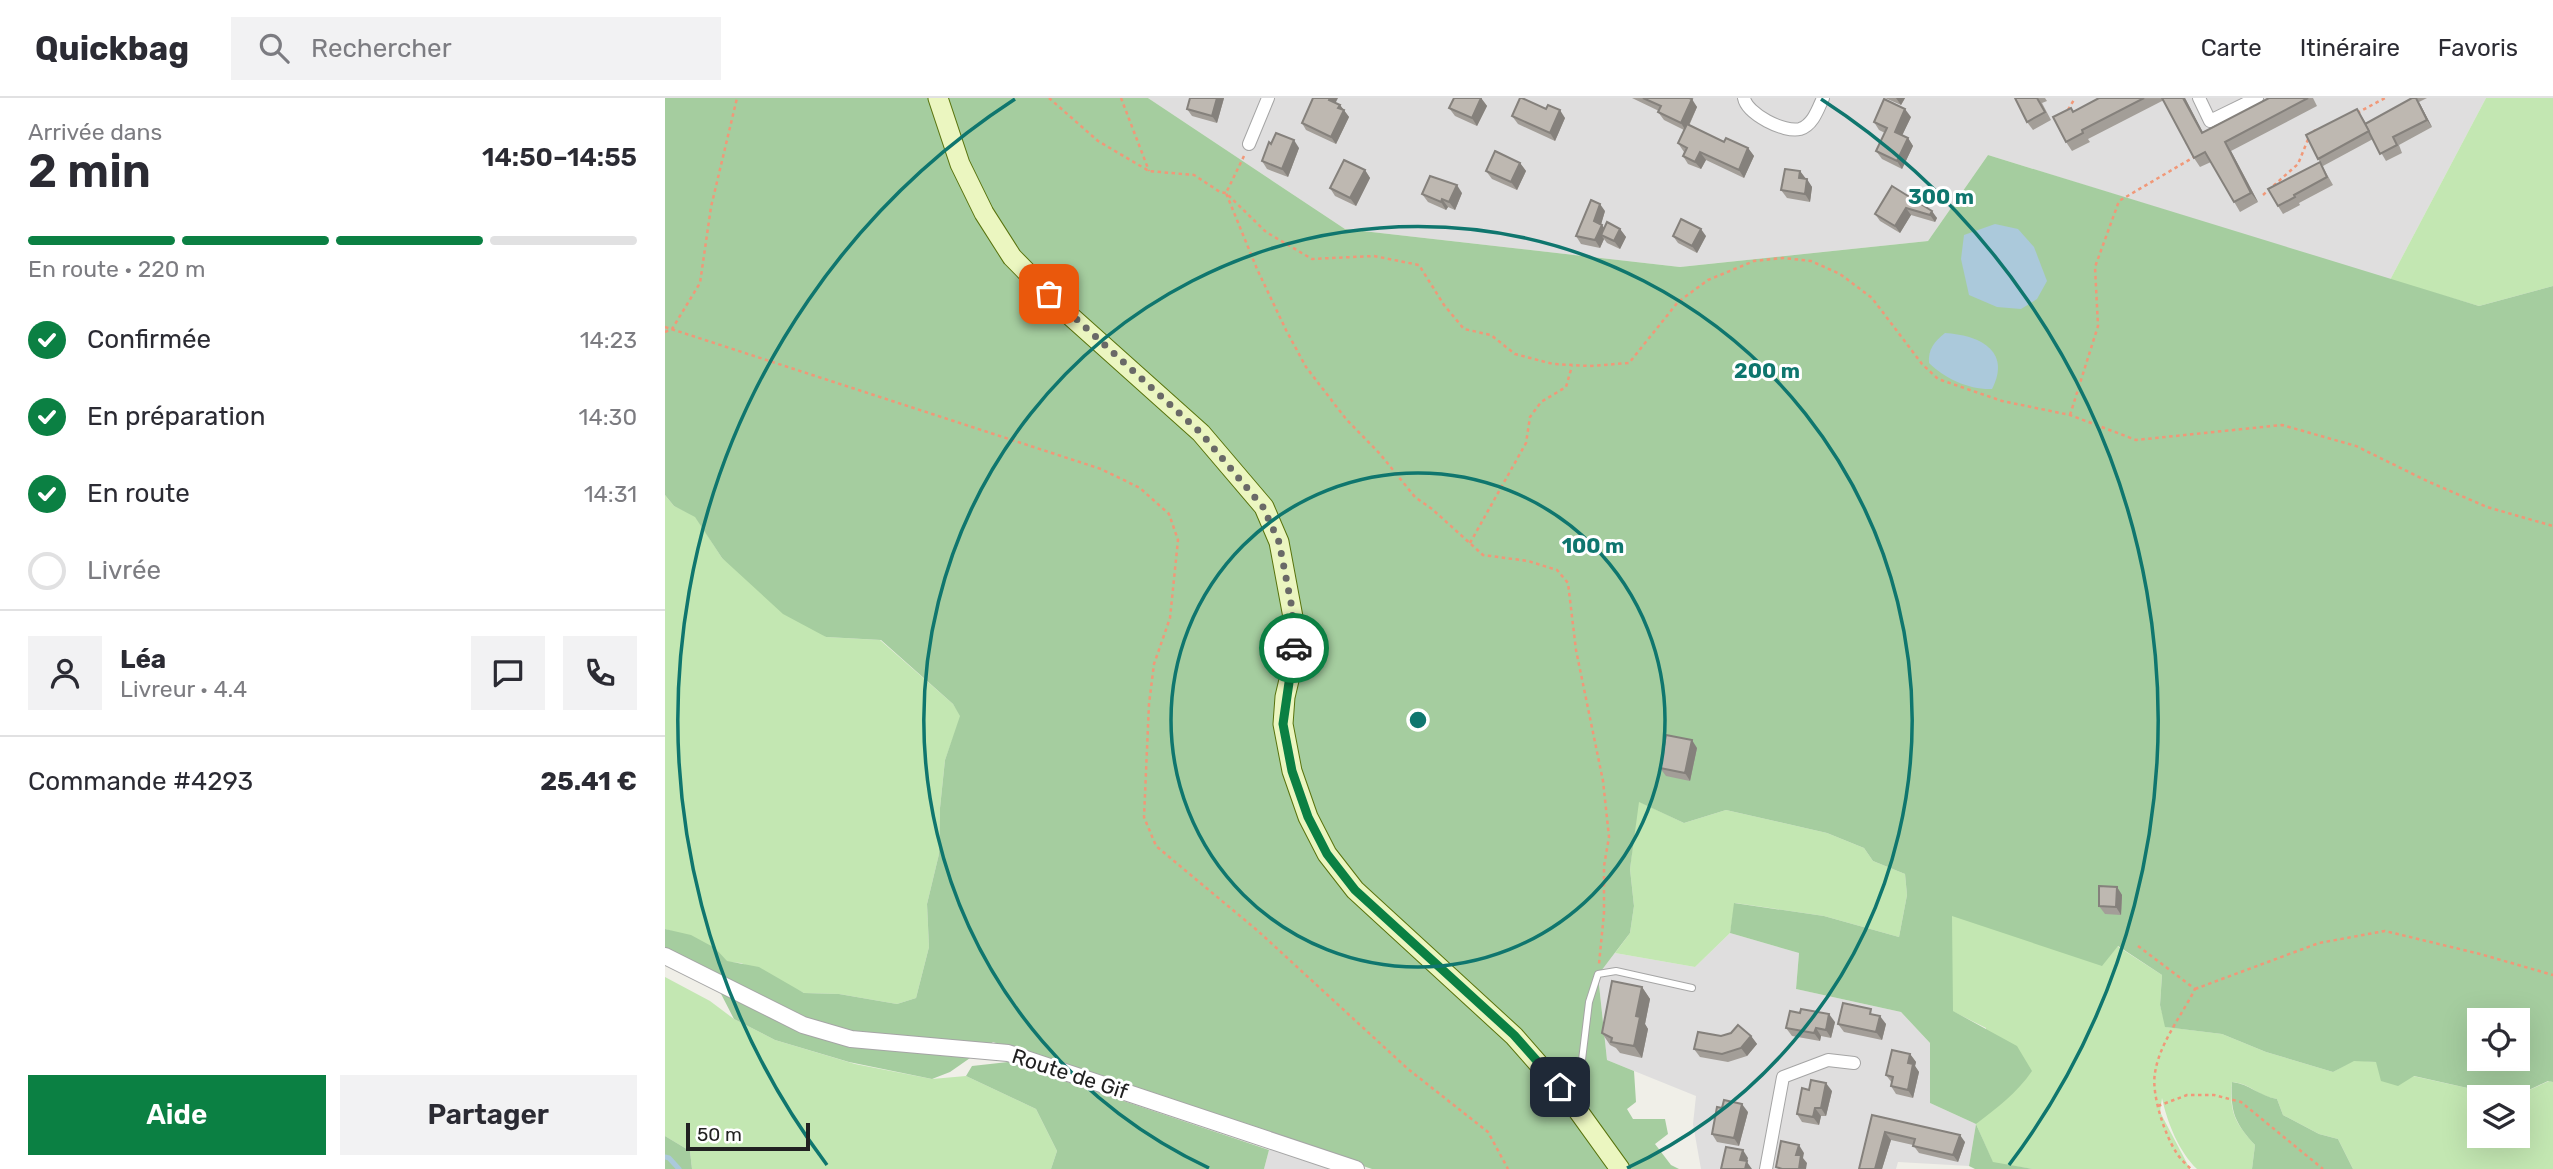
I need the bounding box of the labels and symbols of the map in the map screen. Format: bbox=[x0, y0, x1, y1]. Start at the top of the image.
text: 300 m bbox=[1908, 184, 1974, 209]
pin bbox=[1019, 264, 1079, 324]
text: 200 m bbox=[1734, 358, 1800, 383]
text: 100 m bbox=[1562, 533, 1624, 558]
courier bbox=[1259, 613, 1329, 683]
centre of rings bbox=[1406, 708, 1430, 732]
street label: Route de Gif bbox=[1009, 1043, 1131, 1104]
pin bbox=[1530, 1057, 1590, 1117]
scale bar bbox=[686, 1120, 810, 1152]

